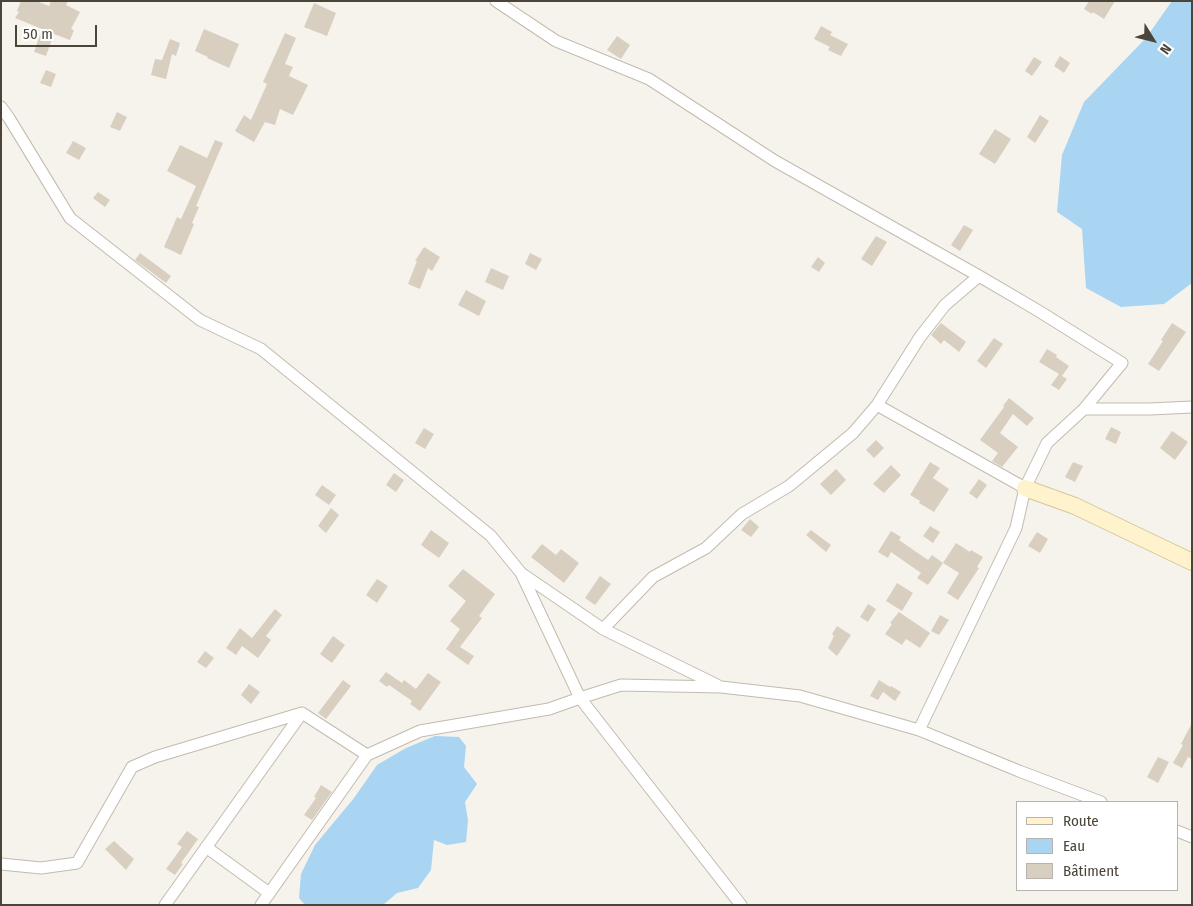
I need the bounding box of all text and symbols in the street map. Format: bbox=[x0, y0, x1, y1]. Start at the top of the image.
scale bar bbox=[18, 15, 100, 47]
north arrow bbox=[1128, 15, 1178, 65]
text: 50 m bbox=[23, 25, 53, 43]
text: N bbox=[1156, 41, 1175, 57]
legend bbox=[1016, 801, 1178, 891]
text: Route bbox=[1063, 812, 1099, 830]
text: Eau bbox=[1063, 837, 1085, 855]
text: Bâtiment bbox=[1063, 862, 1119, 880]

